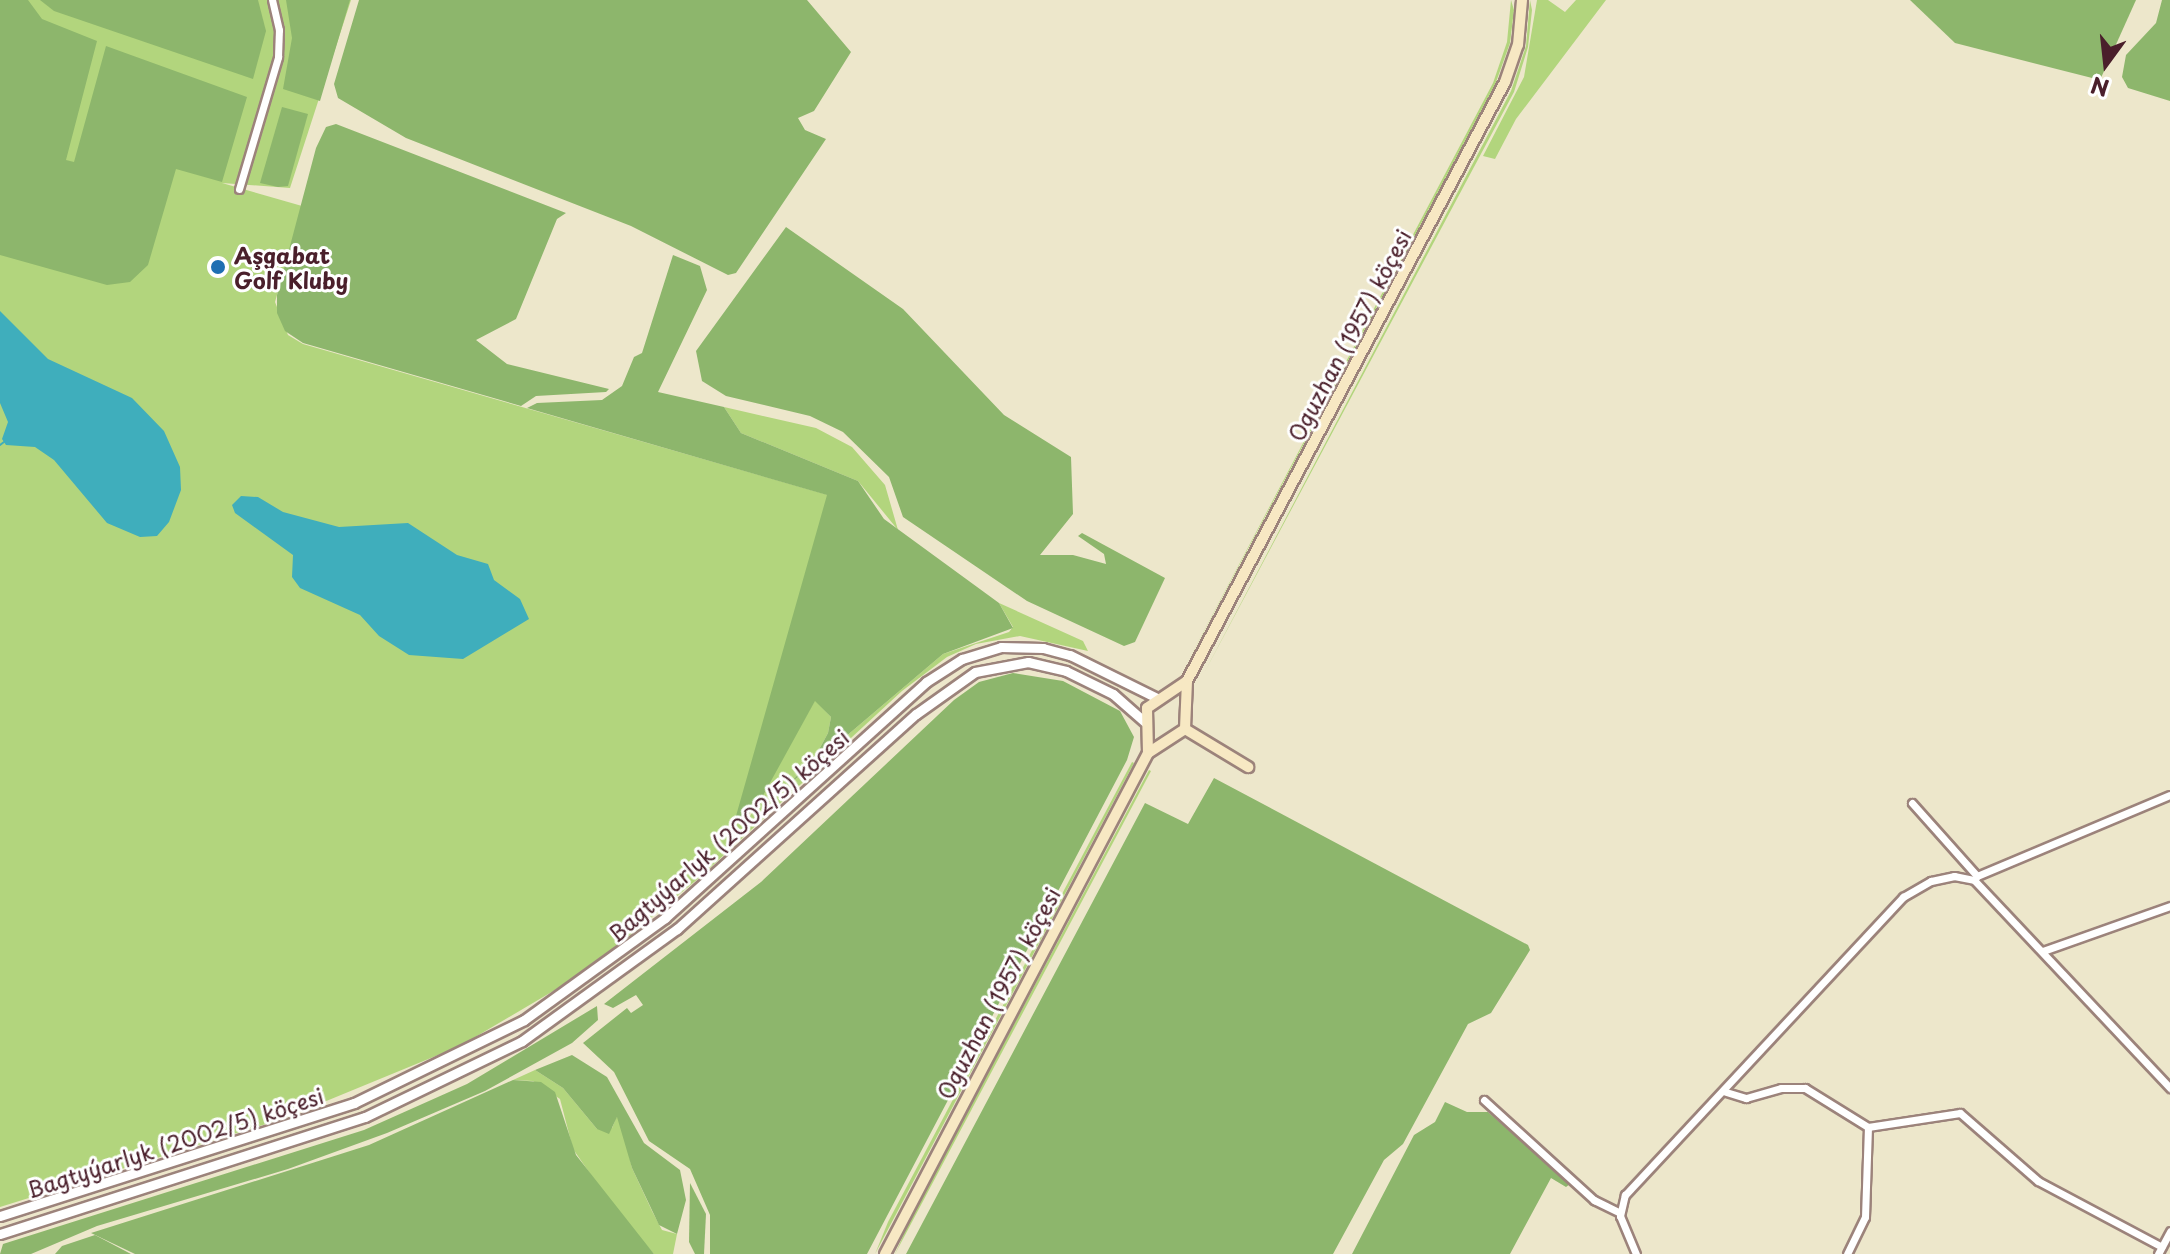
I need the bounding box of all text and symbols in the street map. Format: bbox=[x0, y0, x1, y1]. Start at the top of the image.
north arrow bbox=[2066, 24, 2146, 104]
text: N bbox=[2087, 69, 2112, 106]
street label: Oguzhan (1957) köçesi bbox=[1282, 225, 1416, 445]
place label: Aşgabat Golf Kluby bbox=[234, 241, 351, 292]
marker: Aşgabat Golf Kluby bbox=[209, 258, 227, 276]
street label: Bagtyýarlyk (2002/5) köçesi bbox=[602, 723, 854, 947]
street label: Oguzhan (1957) köçesi bbox=[931, 883, 1065, 1103]
street label: Bagtyýarlyk (2002/5) köçesi bbox=[23, 1081, 327, 1203]

